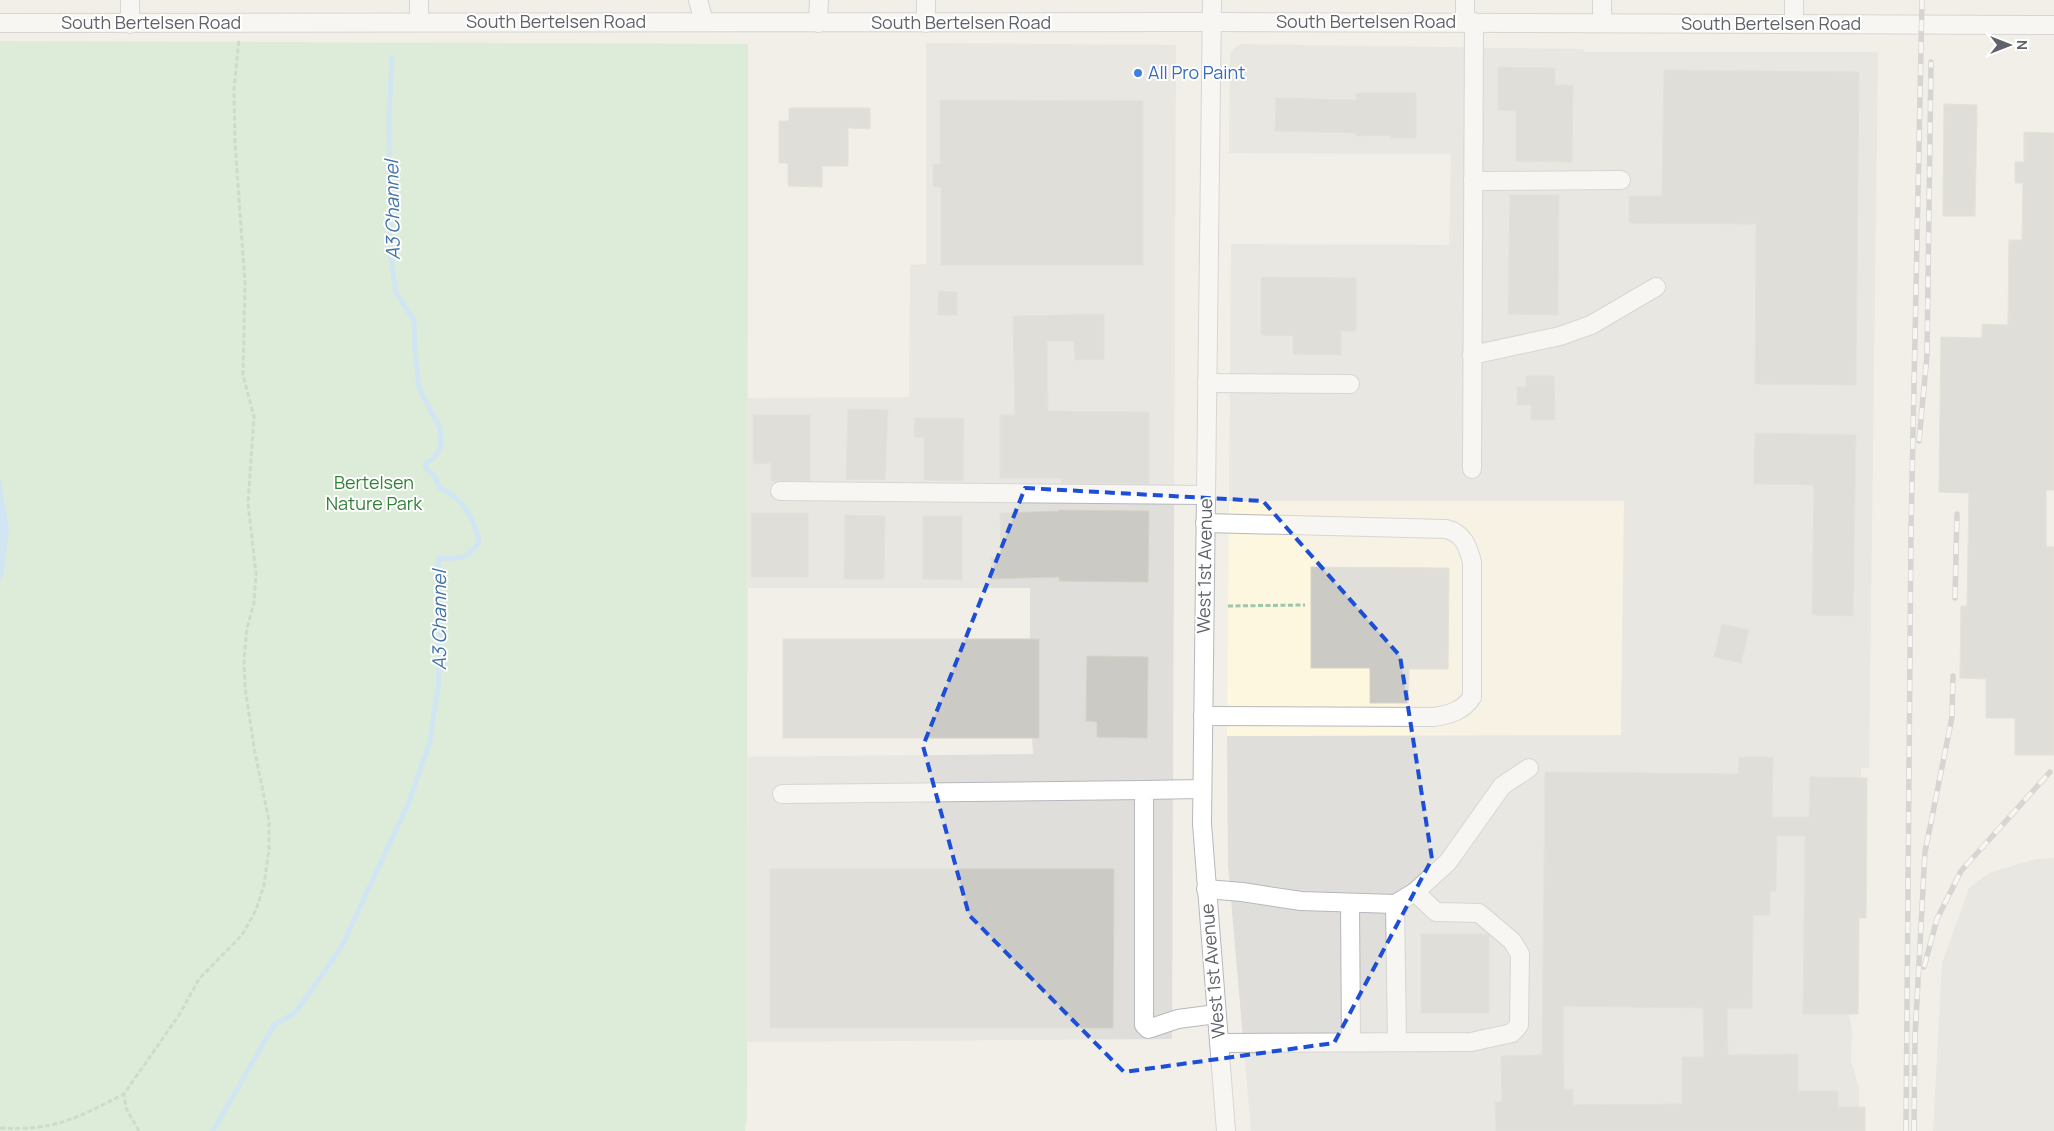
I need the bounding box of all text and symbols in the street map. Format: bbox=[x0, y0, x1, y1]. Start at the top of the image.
street label: South Bertelsen Road bbox=[466, 9, 646, 33]
street label: South Bertelsen Road bbox=[1276, 9, 1456, 33]
street label: South Bertelsen Road bbox=[61, 10, 241, 34]
street label: South Bertelsen Road bbox=[871, 10, 1051, 34]
street label: South Bertelsen Road bbox=[1681, 11, 1861, 35]
north arrow bbox=[1984, 20, 2034, 70]
text: N bbox=[2013, 40, 2032, 50]
place label: All Pro Paint bbox=[1148, 60, 1245, 84]
marker: All Pro Paint bbox=[1132, 67, 1144, 79]
water label: A3 Channel bbox=[378, 157, 406, 260]
park label: Bertelsen Nature Park bbox=[326, 470, 423, 515]
street label: West 1st Avenue bbox=[1191, 498, 1217, 634]
water label: A3 Channel bbox=[426, 568, 452, 670]
street label: West 1st Avenue bbox=[1194, 903, 1230, 1040]

